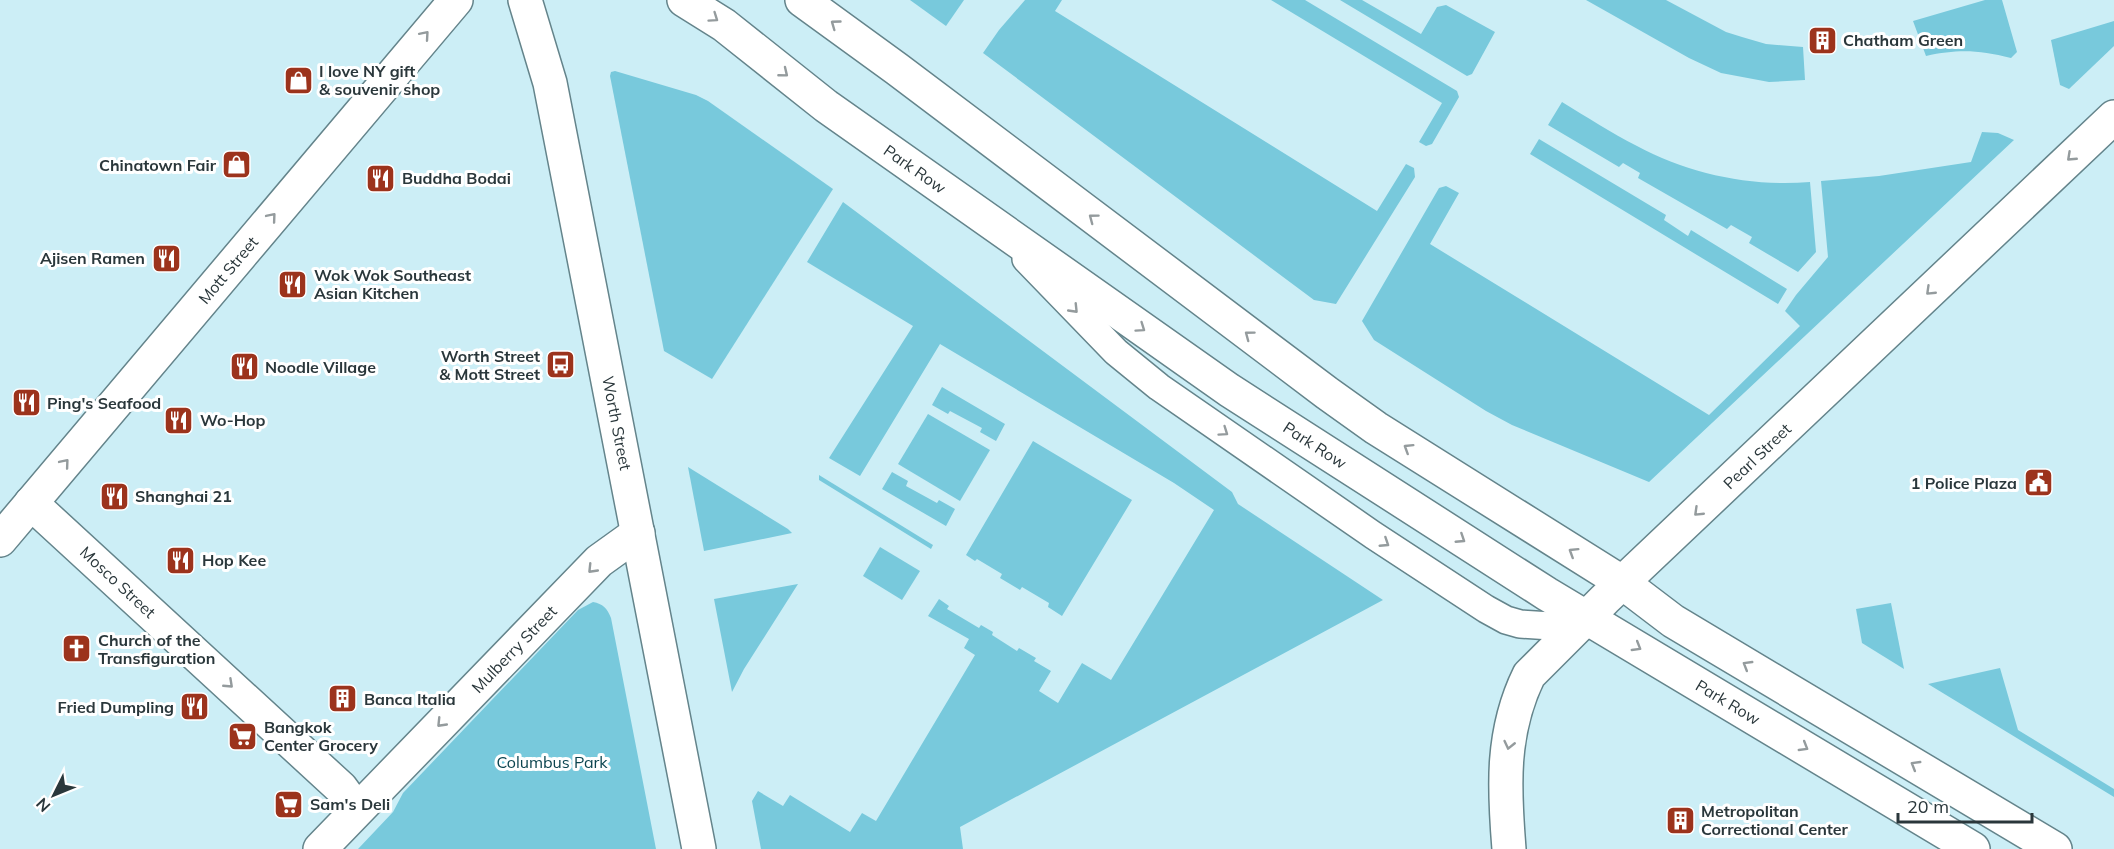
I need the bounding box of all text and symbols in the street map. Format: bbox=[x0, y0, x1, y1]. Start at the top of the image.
one-way arrow bbox=[708, 11, 719, 22]
one-way arrow bbox=[831, 20, 842, 31]
building icon: Chatham Green bbox=[1806, 24, 1838, 56]
place label: Chatham Green bbox=[1843, 30, 1963, 50]
one-way arrow bbox=[418, 31, 429, 42]
place label: I love NY gift & souvenir shop bbox=[319, 61, 440, 99]
shop icon: I love NY gift & souvenir shop bbox=[282, 64, 314, 96]
one-way arrow bbox=[777, 65, 788, 76]
street label: Park Row bbox=[880, 140, 950, 198]
shop icon: Chinatown Fair bbox=[221, 149, 253, 181]
one-way arrow bbox=[2068, 149, 2079, 160]
place label: Chinatown Fair bbox=[99, 155, 217, 175]
restaurant icon: Buddha Bodai bbox=[365, 162, 397, 194]
place label: Buddha Bodai bbox=[402, 168, 511, 188]
one-way arrow bbox=[265, 213, 276, 224]
one-way arrow bbox=[1089, 214, 1100, 225]
street label: Mott Street bbox=[194, 232, 262, 308]
restaurant icon: Ajisen Ramen bbox=[150, 242, 182, 274]
place label: Ajisen Ramen bbox=[40, 248, 145, 268]
place label: Wok Wok Southeast Asian Kitchen bbox=[314, 265, 471, 303]
restaurant icon: Wok Wok Southeast Asian Kitchen bbox=[277, 268, 309, 300]
one-way arrow bbox=[1926, 284, 1937, 295]
one-way arrow bbox=[1067, 302, 1078, 312]
one-way arrow bbox=[1134, 320, 1145, 331]
one-way arrow bbox=[1245, 331, 1256, 342]
place label: Worth Street & Mott Street bbox=[439, 346, 540, 384]
bus stop icon: Worth Street & Mott Street bbox=[545, 349, 577, 381]
restaurant icon: Noodle Village bbox=[228, 351, 260, 383]
place label: Noodle Village bbox=[265, 357, 376, 377]
street label: Worth Street bbox=[598, 374, 636, 472]
restaurant icon: Ping's Seafood bbox=[10, 387, 42, 419]
place label: Ping's Seafood bbox=[47, 393, 161, 413]
restaurant icon: Wo-Hop bbox=[163, 404, 195, 436]
place label: Wo-Hop bbox=[200, 410, 266, 430]
street label: Park Row bbox=[1279, 417, 1351, 473]
street label: Pearl Street bbox=[1719, 419, 1795, 493]
one-way arrow bbox=[1218, 425, 1229, 436]
one-way arrow bbox=[1404, 444, 1415, 455]
one-way arrow bbox=[58, 459, 69, 470]
public building icon: 1 Police Plaza bbox=[2022, 467, 2054, 499]
place label: 1 Police Plaza bbox=[1911, 473, 2017, 493]
restaurant icon: Shanghai 21 bbox=[98, 480, 130, 512]
place label: Shanghai 21 bbox=[135, 486, 232, 506]
one-way arrow bbox=[1694, 505, 1705, 516]
one-way arrow bbox=[1455, 531, 1465, 543]
one-way arrow bbox=[1379, 535, 1389, 547]
street label: Mosco Street bbox=[76, 542, 160, 622]
restaurant icon: Hop Kee bbox=[165, 544, 197, 576]
one-way arrow bbox=[1569, 548, 1579, 560]
place label: Hop Kee bbox=[202, 550, 266, 570]
one-way arrow bbox=[588, 562, 599, 572]
street label: Mulberry Street bbox=[467, 601, 561, 697]
place label: Church of the Transfiguration bbox=[98, 630, 215, 668]
church icon: Church of the Transfiguration bbox=[61, 633, 93, 665]
one-way arrow bbox=[1631, 640, 1641, 651]
one-way arrow bbox=[1743, 661, 1753, 673]
street label: Park Row bbox=[1692, 675, 1764, 729]
one-way arrow bbox=[222, 677, 233, 688]
building icon: Banca Italia bbox=[327, 683, 359, 715]
place label: Banca Italia bbox=[364, 689, 456, 709]
restaurant icon: Fried Dumpling bbox=[179, 691, 211, 723]
place label: Fried Dumpling bbox=[57, 697, 174, 717]
place label: Bangkok Center Grocery bbox=[264, 717, 378, 755]
one-way arrow bbox=[437, 717, 448, 727]
supermarket icon: Bangkok Center Grocery bbox=[227, 720, 259, 752]
one-way arrow bbox=[1503, 739, 1516, 749]
one-way arrow bbox=[1798, 740, 1808, 752]
park label: Columbus Park bbox=[496, 752, 608, 772]
one-way arrow bbox=[1911, 761, 1921, 773]
north arrow bbox=[24, 765, 84, 825]
scale bar bbox=[1898, 786, 2032, 824]
supermarket icon: Sam's Deli bbox=[273, 788, 305, 820]
text: N bbox=[32, 794, 54, 816]
place label: Sam's Deli bbox=[310, 794, 390, 814]
text: 20 m bbox=[1907, 795, 1949, 818]
place label: Metropolitan Correctional Center bbox=[1701, 801, 1849, 839]
building icon: Metropolitan Correctional Center bbox=[1664, 804, 1696, 836]

